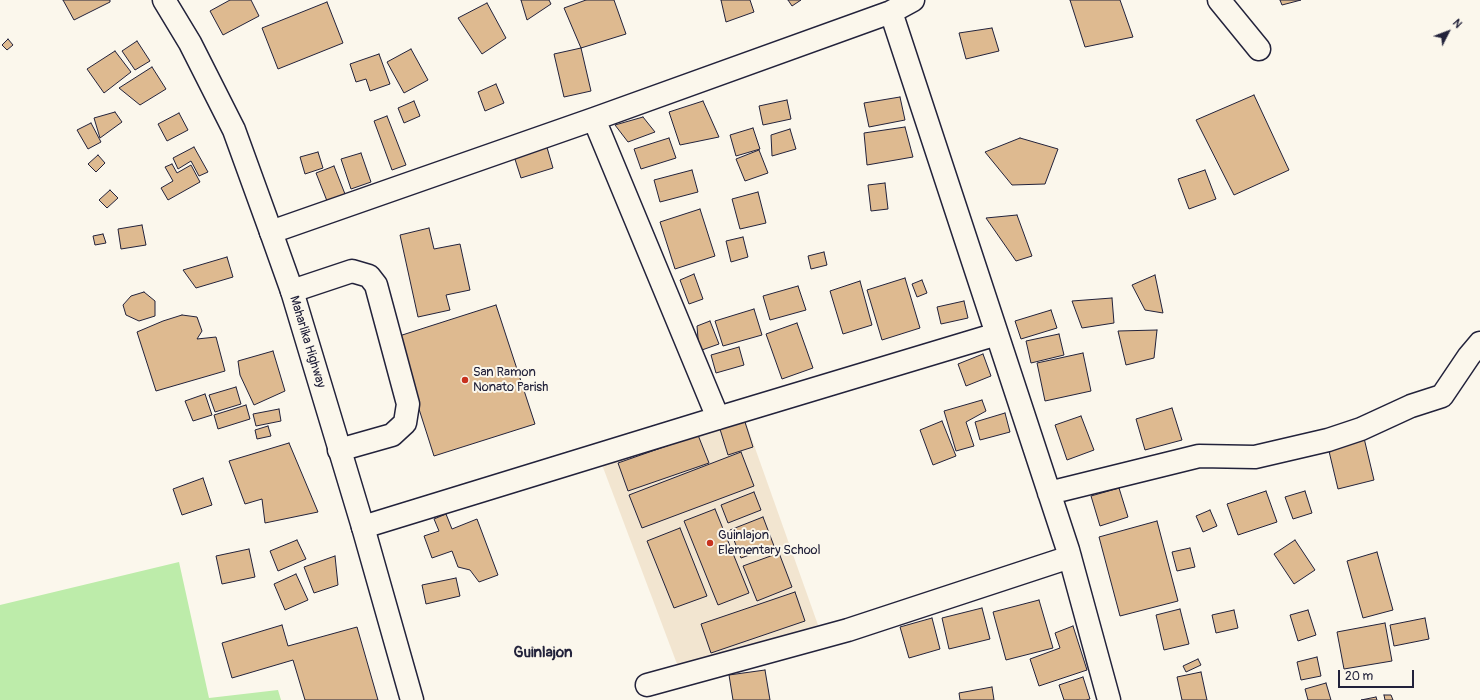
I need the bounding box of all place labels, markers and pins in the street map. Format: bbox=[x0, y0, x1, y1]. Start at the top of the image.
place label: San Ramon Nonato Parish bbox=[473, 365, 548, 396]
marker: San Ramon Nonato Parish bbox=[460, 375, 470, 385]
place label: Guinlajon Elementary School bbox=[718, 528, 821, 559]
marker: Guinlajon Elementary School bbox=[705, 538, 715, 548]

